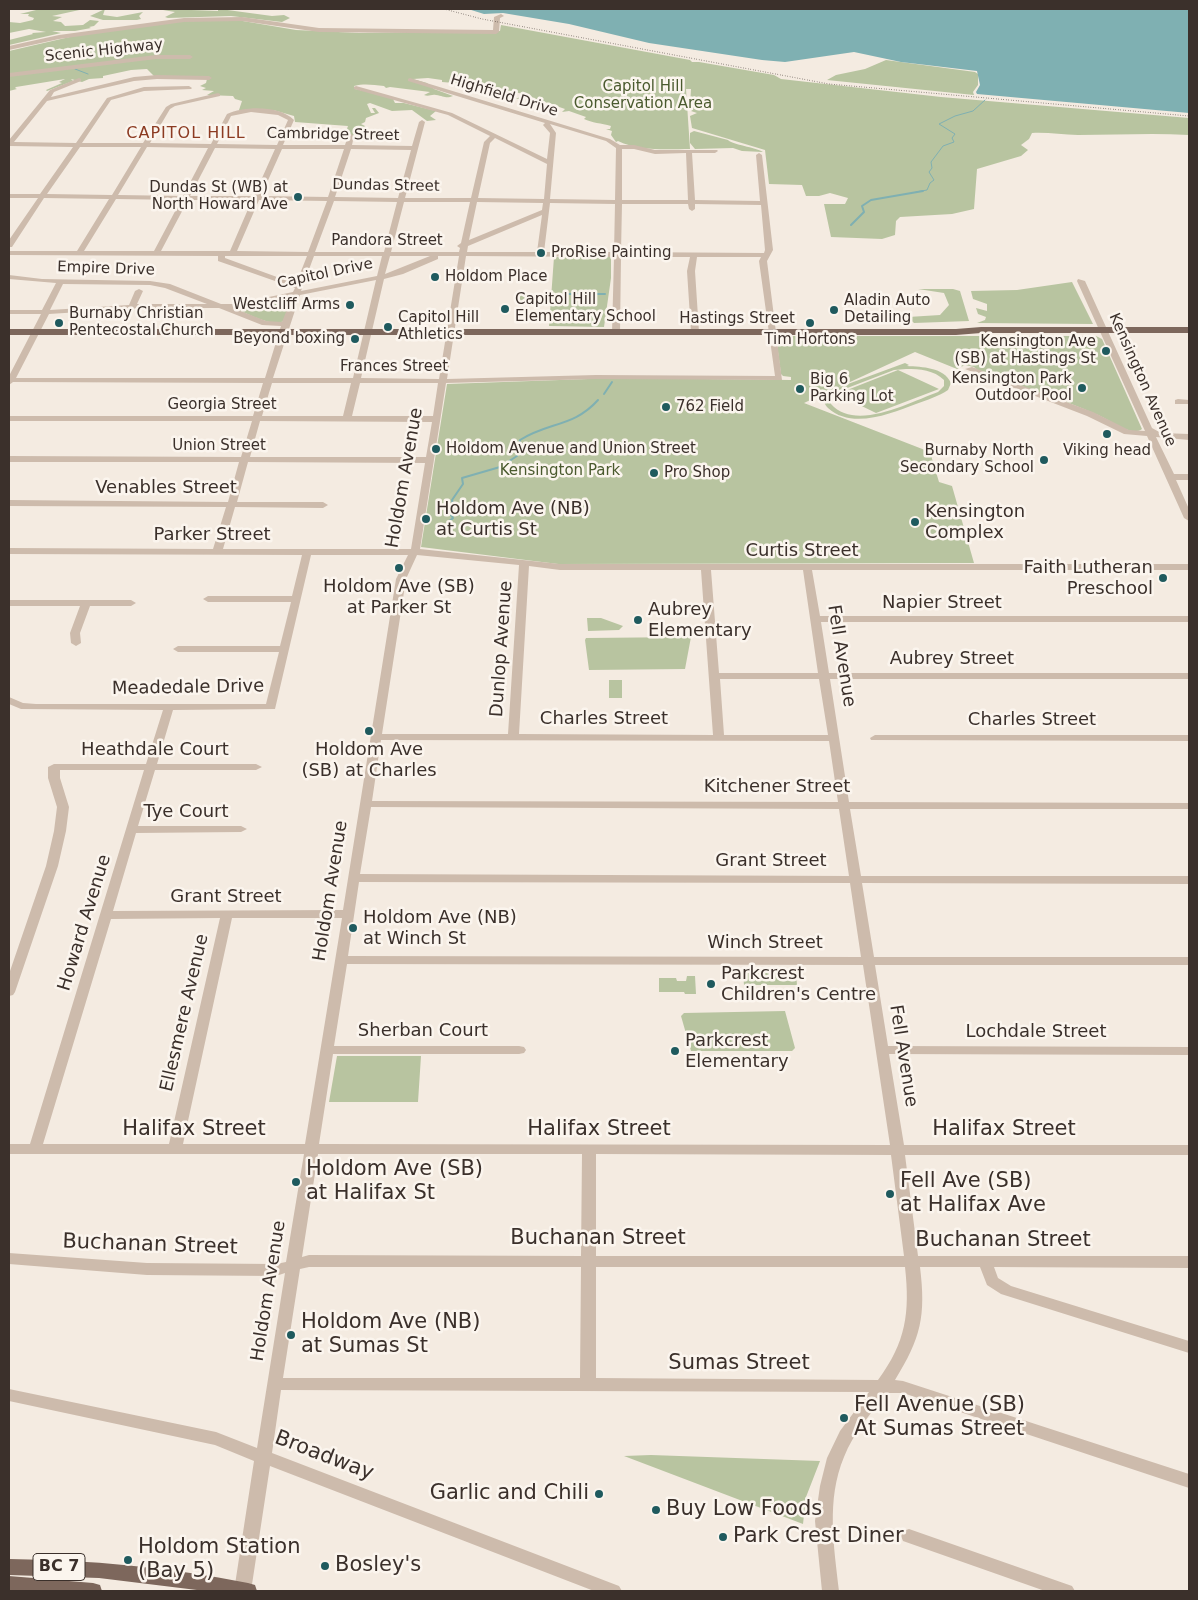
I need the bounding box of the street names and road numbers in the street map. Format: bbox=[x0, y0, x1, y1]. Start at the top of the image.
street label: Scenic Highway bbox=[44, 36, 164, 66]
street label: Highfield Drive bbox=[448, 71, 560, 121]
street label: Cambridge Street bbox=[266, 125, 400, 145]
street label: Dundas Street bbox=[332, 176, 440, 196]
street label: Pandora Street bbox=[331, 232, 443, 250]
street label: Capitol Drive bbox=[276, 255, 374, 293]
street label: Empire Drive bbox=[57, 258, 155, 280]
street label: Hastings Street bbox=[679, 310, 795, 328]
street label: Kensington Avenue bbox=[1105, 311, 1179, 449]
street label: Frances Street bbox=[340, 358, 448, 376]
street label: Georgia Street bbox=[167, 396, 277, 414]
street label: Holdom Avenue bbox=[382, 406, 428, 550]
street label: Union Street bbox=[172, 437, 266, 455]
street label: Venables Street bbox=[95, 477, 237, 499]
street label: Parker Street bbox=[153, 524, 271, 546]
street label: Curtis Street bbox=[745, 540, 859, 562]
street label: Dunlop Avenue bbox=[486, 580, 518, 718]
street label: Napier Street bbox=[882, 592, 1002, 614]
street label: Fell Avenue bbox=[822, 603, 860, 709]
street label: Aubrey Street bbox=[890, 648, 1014, 670]
street label: Meadedale Drive bbox=[112, 676, 264, 700]
street label: Charles Street bbox=[540, 708, 668, 730]
street label: Charles Street bbox=[968, 709, 1096, 731]
street label: Heathdale Court bbox=[81, 739, 229, 761]
street label: Kitchener Street bbox=[704, 776, 850, 798]
street label: Tye Court bbox=[143, 801, 229, 823]
street label: Holdom Avenue bbox=[309, 819, 353, 963]
street label: Grant Street bbox=[715, 850, 827, 872]
street label: Howard Avenue bbox=[54, 852, 116, 994]
street label: Grant Street bbox=[170, 886, 282, 908]
street label: Ellesmere Avenue bbox=[156, 932, 214, 1094]
street label: Winch Street bbox=[707, 932, 823, 954]
street label: Fell Avenue bbox=[884, 1003, 922, 1109]
street label: Sherban Court bbox=[358, 1020, 488, 1042]
street label: Lochdale Street bbox=[966, 1021, 1106, 1043]
street label: Halifax Street bbox=[122, 1117, 266, 1143]
street label: Halifax Street bbox=[527, 1117, 671, 1143]
street label: Halifax Street bbox=[932, 1117, 1076, 1143]
street label: Holdom Avenue bbox=[247, 1219, 291, 1363]
street label: Buchanan Street bbox=[510, 1226, 686, 1252]
street label: Buchanan Street bbox=[915, 1228, 1091, 1254]
street label: Buchanan Street bbox=[62, 1229, 238, 1261]
street label: Sumas Street bbox=[668, 1351, 810, 1377]
street label: Broadway bbox=[271, 1426, 377, 1486]
road number: BC 7 bbox=[33, 1554, 85, 1580]

